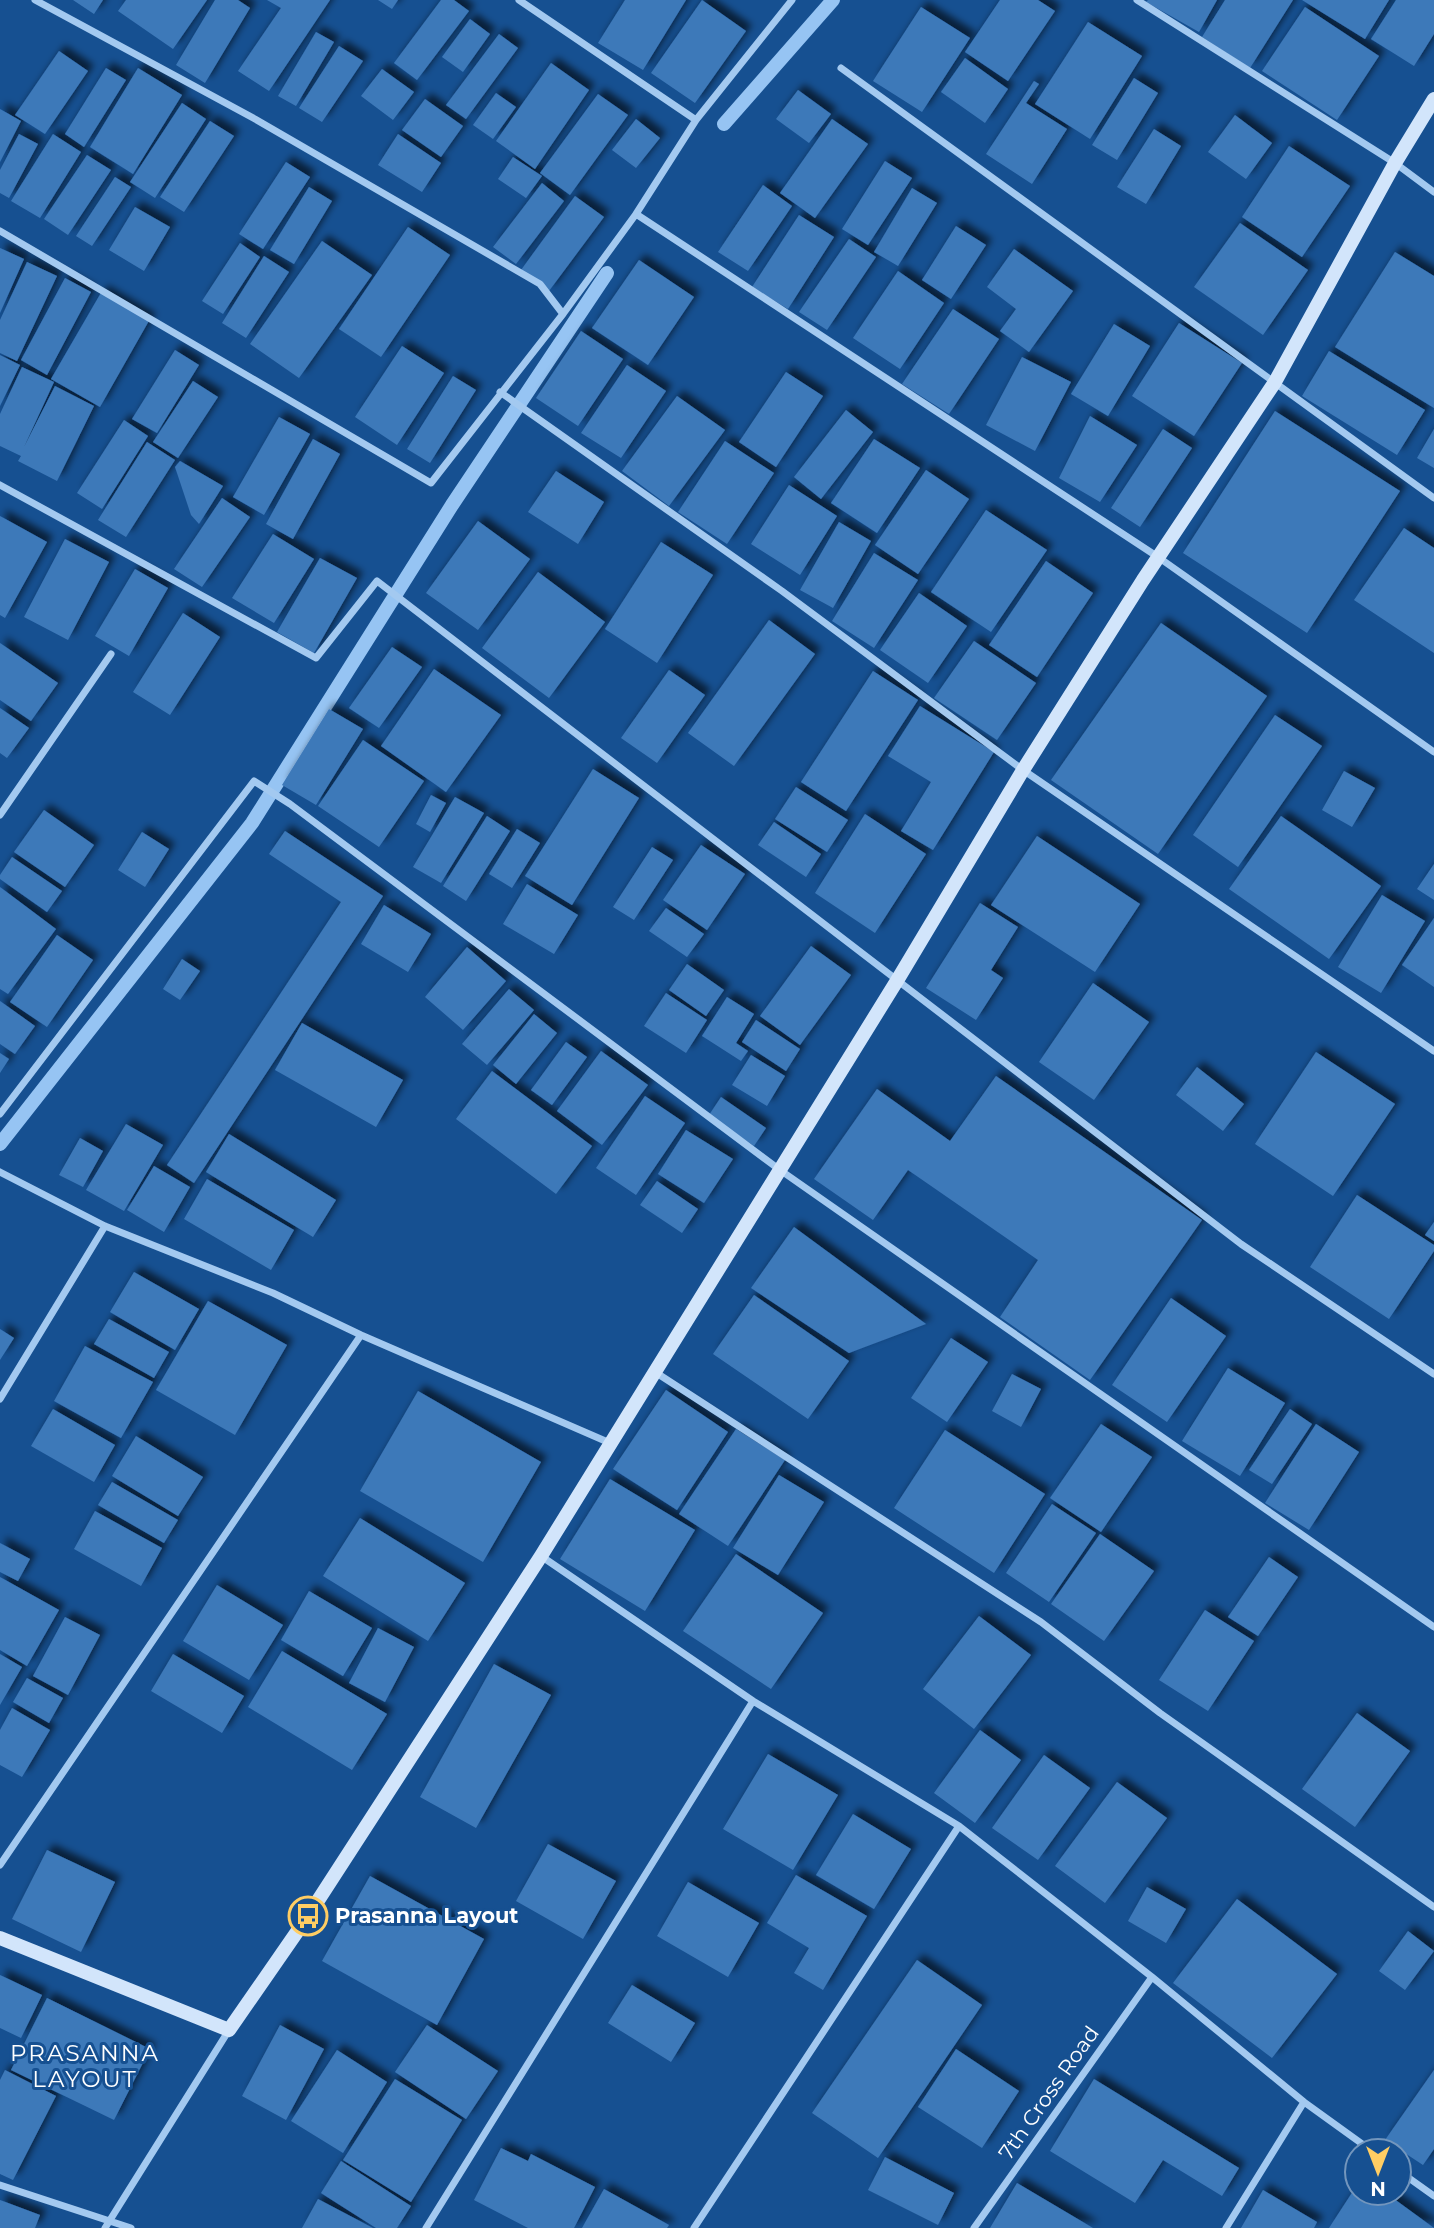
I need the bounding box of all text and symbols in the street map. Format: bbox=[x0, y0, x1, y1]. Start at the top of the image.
bus stop icon: Prasanna Layout bbox=[287, 1895, 329, 1937]
place label: Prasanna Layout bbox=[335, 1903, 518, 1928]
street label: 7th Cross Road bbox=[993, 2021, 1104, 2164]
district label: PRASANNA LAYOUT bbox=[10, 2039, 160, 2093]
north arrow bbox=[1343, 2137, 1413, 2207]
text: N bbox=[1370, 2177, 1386, 2200]

